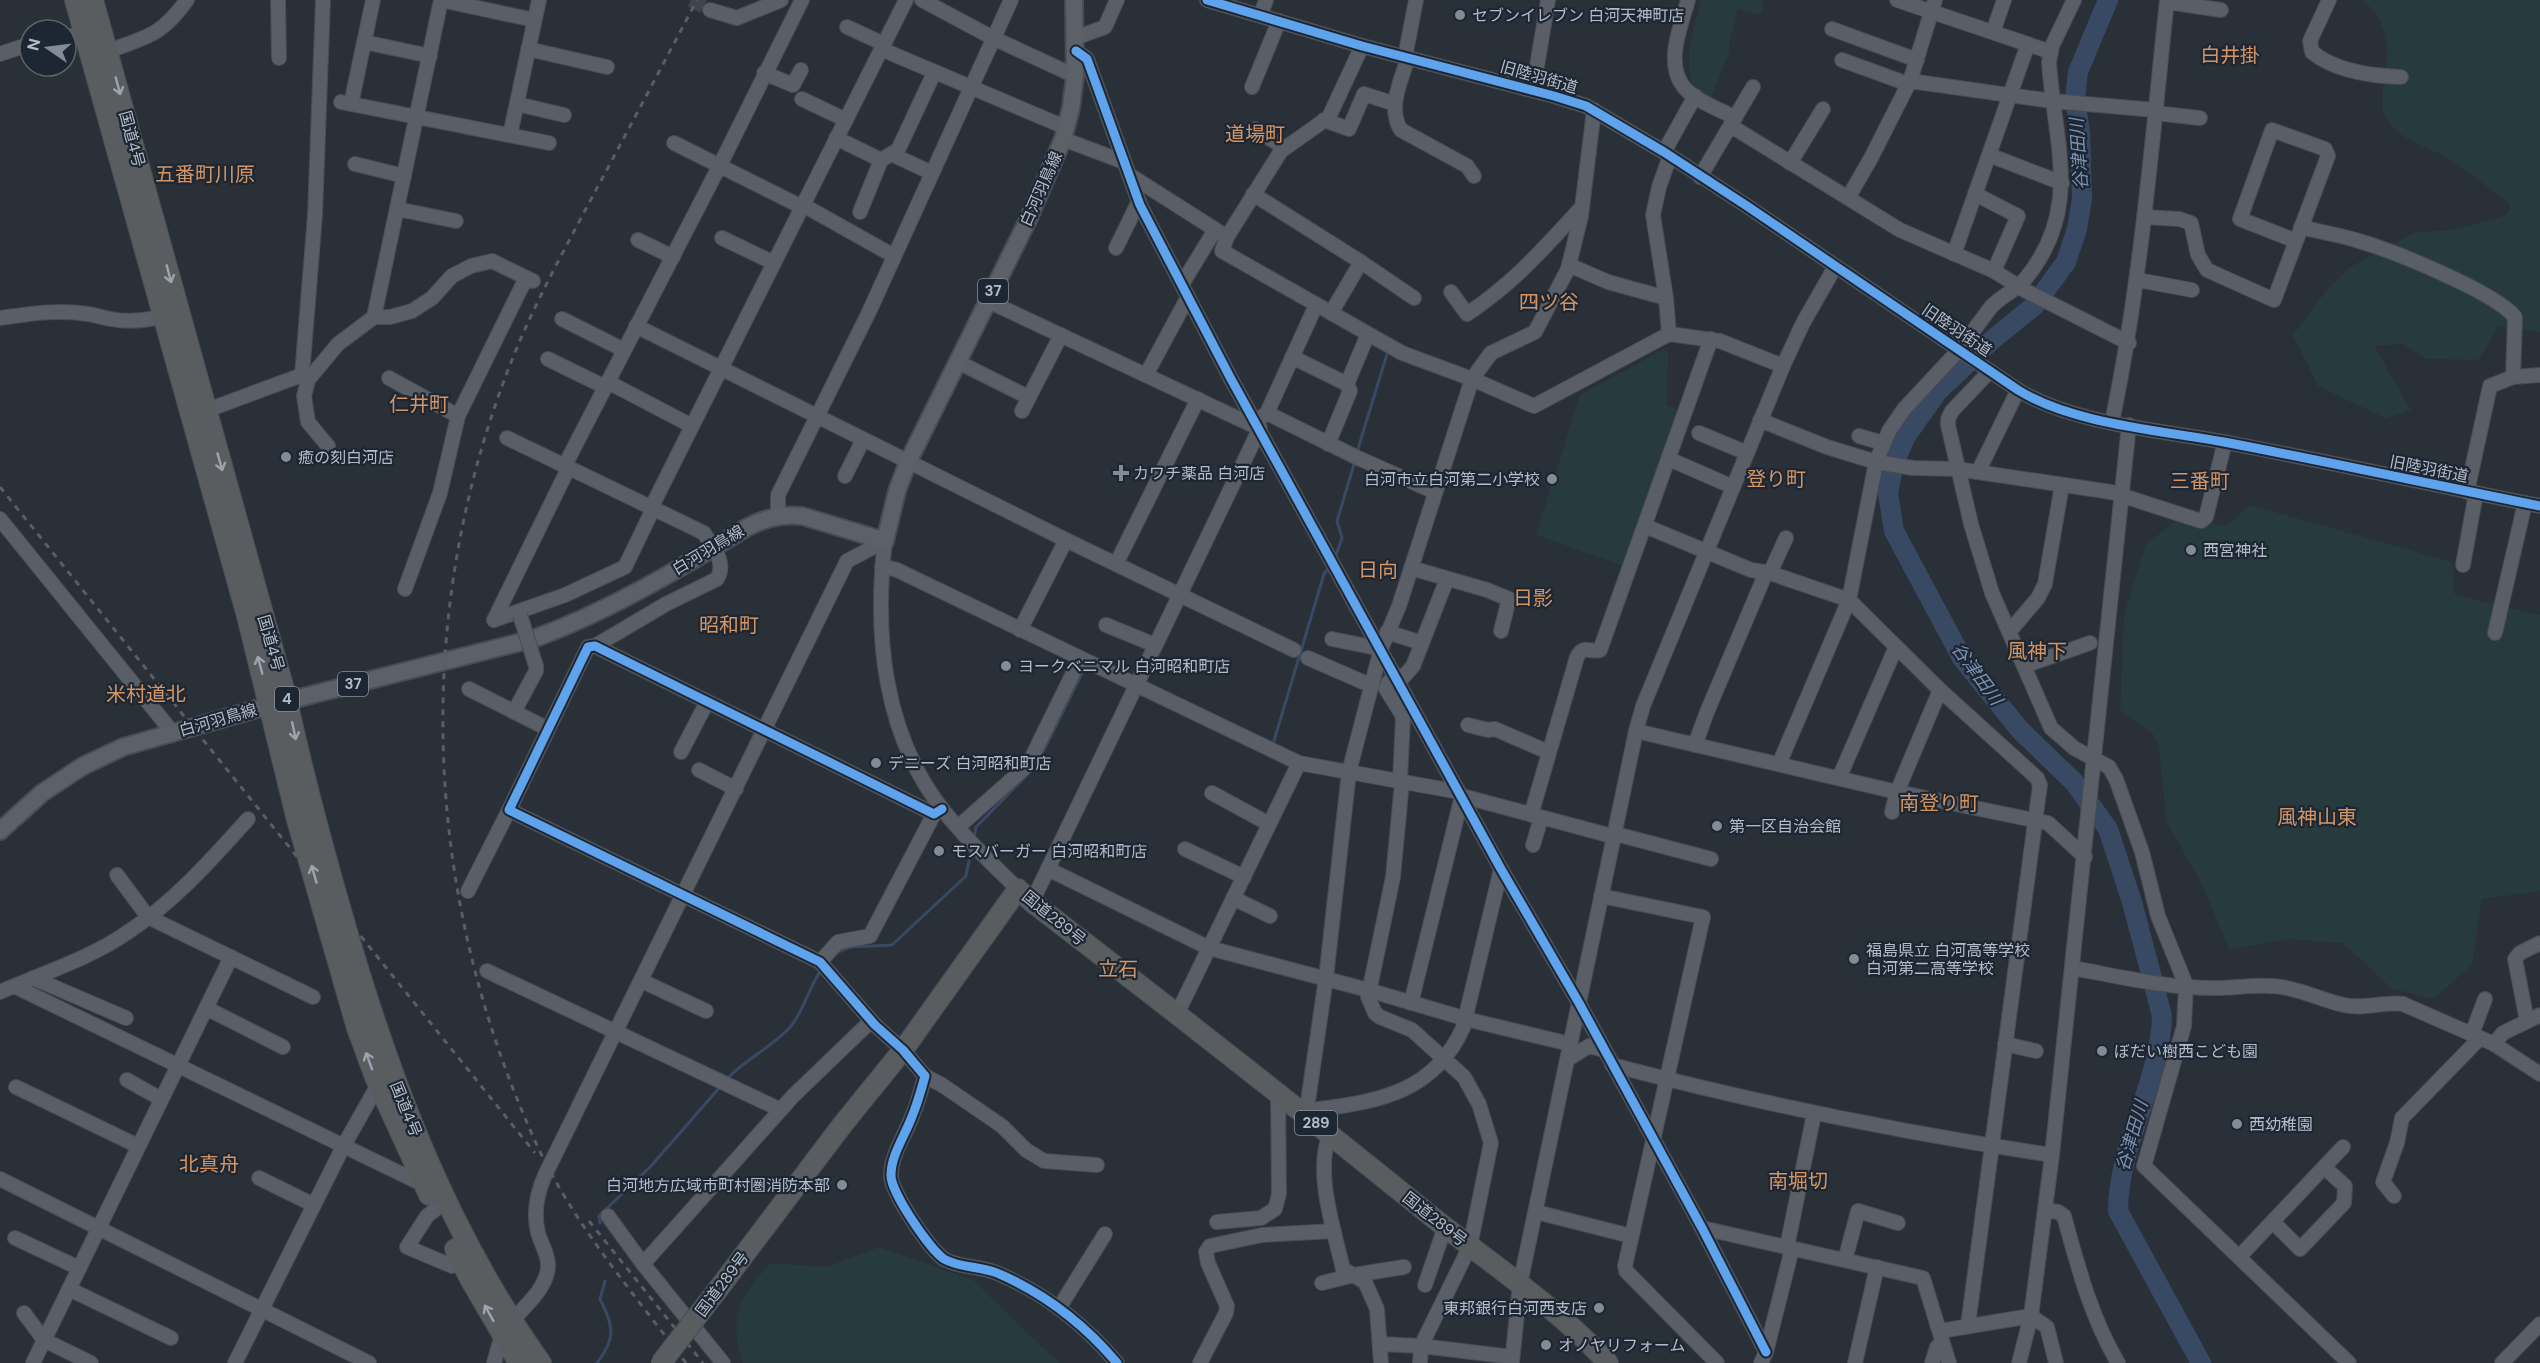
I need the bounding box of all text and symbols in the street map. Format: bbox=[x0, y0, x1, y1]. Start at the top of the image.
place label: セブンイレブン 白河天神町店 bbox=[1472, 5, 1684, 26]
marker: セブンイレブン 白河天神町店 bbox=[1453, 8, 1467, 22]
north arrow bbox=[18, 18, 78, 78]
text: N bbox=[22, 36, 46, 53]
district label: 白井掛 bbox=[2200, 42, 2260, 68]
street label: 旧陸羽街道 bbox=[1498, 56, 1580, 98]
one-way arrow bbox=[113, 76, 124, 95]
street label: 国道4号 bbox=[114, 108, 150, 170]
water label: 谷津田川 bbox=[2064, 115, 2093, 191]
district label: 道場町 bbox=[1225, 121, 1285, 147]
street label: 白河羽鳥線 bbox=[1015, 148, 1067, 230]
district label: 五番町川原 bbox=[155, 161, 255, 187]
one-way arrow bbox=[163, 264, 175, 283]
road number: 37 bbox=[978, 279, 1008, 303]
district label: 四ツ谷 bbox=[1519, 289, 1579, 315]
street label: 旧陸羽街道 bbox=[1918, 299, 1996, 361]
district label: 仁井町 bbox=[389, 391, 449, 417]
place label: 癒の刻白河店 bbox=[298, 447, 394, 468]
marker: 癒の刻白河店 bbox=[279, 450, 293, 464]
street label: 旧陸羽街道 bbox=[2388, 451, 2470, 487]
one-way arrow bbox=[215, 452, 226, 471]
place label: カワチ薬品 白河店 bbox=[1133, 463, 1265, 484]
marker: カワチ薬品 白河店 bbox=[1114, 466, 1128, 480]
district label: 登り町 bbox=[1746, 466, 1806, 492]
district label: 三番町 bbox=[2170, 468, 2230, 494]
place label: 白河市立白河第二小学校 bbox=[1364, 469, 1540, 490]
marker: 白河市立白河第二小学校 bbox=[1545, 472, 1559, 486]
street label: 白河羽鳥線 bbox=[668, 520, 748, 580]
place label: 西宮神社 bbox=[2203, 540, 2267, 561]
marker: 西宮神社 bbox=[2184, 543, 2198, 557]
district label: 日向 bbox=[1358, 557, 1398, 583]
district label: 日影 bbox=[1513, 585, 1553, 611]
street label: 国道4号 bbox=[253, 612, 289, 674]
district label: 昭和町 bbox=[699, 612, 759, 638]
water label: 谷津田川 bbox=[1946, 638, 2009, 712]
district label: 風神下 bbox=[2007, 638, 2067, 664]
one-way arrow bbox=[254, 656, 265, 675]
place label: ヨークベニマル 白河昭和町店 bbox=[1018, 656, 1230, 677]
marker: ヨークベニマル 白河昭和町店 bbox=[999, 659, 1013, 673]
road number: 37 bbox=[338, 672, 368, 696]
district label: 米村道北 bbox=[106, 681, 186, 707]
road number: 4 bbox=[275, 687, 299, 711]
street label: 白河羽鳥線 bbox=[177, 699, 259, 741]
one-way arrow bbox=[289, 721, 300, 740]
place label: デニーズ 白河昭和町店 bbox=[888, 753, 1051, 774]
marker: デニーズ 白河昭和町店 bbox=[869, 756, 883, 770]
district label: 南登り町 bbox=[1899, 790, 1979, 816]
district label: 風神山東 bbox=[2277, 804, 2357, 830]
place label: 第一区自治会館 bbox=[1729, 816, 1841, 837]
marker: 第一区自治会館 bbox=[1710, 819, 1724, 833]
place label: モスバーガー 白河昭和町店 bbox=[951, 841, 1147, 862]
marker: モスバーガー 白河昭和町店 bbox=[932, 844, 946, 858]
one-way arrow bbox=[308, 865, 319, 884]
street label: 国道289号 bbox=[1018, 886, 1090, 950]
place label: 福島県立 白河高等学校 白河第二高等学校 bbox=[1866, 940, 2030, 979]
marker: 福島県立 白河高等学校 白河第二高等学校 bbox=[1847, 952, 1861, 966]
district label: 立石 bbox=[1098, 956, 1138, 982]
place label: ぼだい樹西こども園 bbox=[2114, 1041, 2258, 1062]
marker: ぼだい樹西こども園 bbox=[2095, 1044, 2109, 1058]
one-way arrow bbox=[363, 1052, 374, 1071]
street label: 国道4号 bbox=[385, 1078, 427, 1140]
water label: 谷津田川 bbox=[2111, 1096, 2154, 1174]
road number: 289 bbox=[1295, 1111, 1337, 1135]
place label: 西幼稚園 bbox=[2249, 1114, 2313, 1135]
marker: 西幼稚園 bbox=[2230, 1117, 2244, 1131]
district label: 北真舟 bbox=[179, 1151, 239, 1177]
district label: 南堀切 bbox=[1768, 1168, 1828, 1194]
place label: 白河地方広域市町村圏消防本部 bbox=[606, 1175, 830, 1196]
marker: 白河地方広域市町村圏消防本部 bbox=[835, 1178, 849, 1192]
street label: 国道289号 bbox=[1398, 1187, 1472, 1251]
street label: 国道289号 bbox=[691, 1247, 753, 1321]
place label: 東邦銀行白河西支店 bbox=[1443, 1298, 1587, 1319]
marker: 東邦銀行白河西支店 bbox=[1592, 1301, 1606, 1315]
one-way arrow bbox=[483, 1305, 495, 1322]
place label: オノヤリフォーム bbox=[1558, 1335, 1686, 1356]
marker: オノヤリフォーム bbox=[1539, 1338, 1553, 1352]

